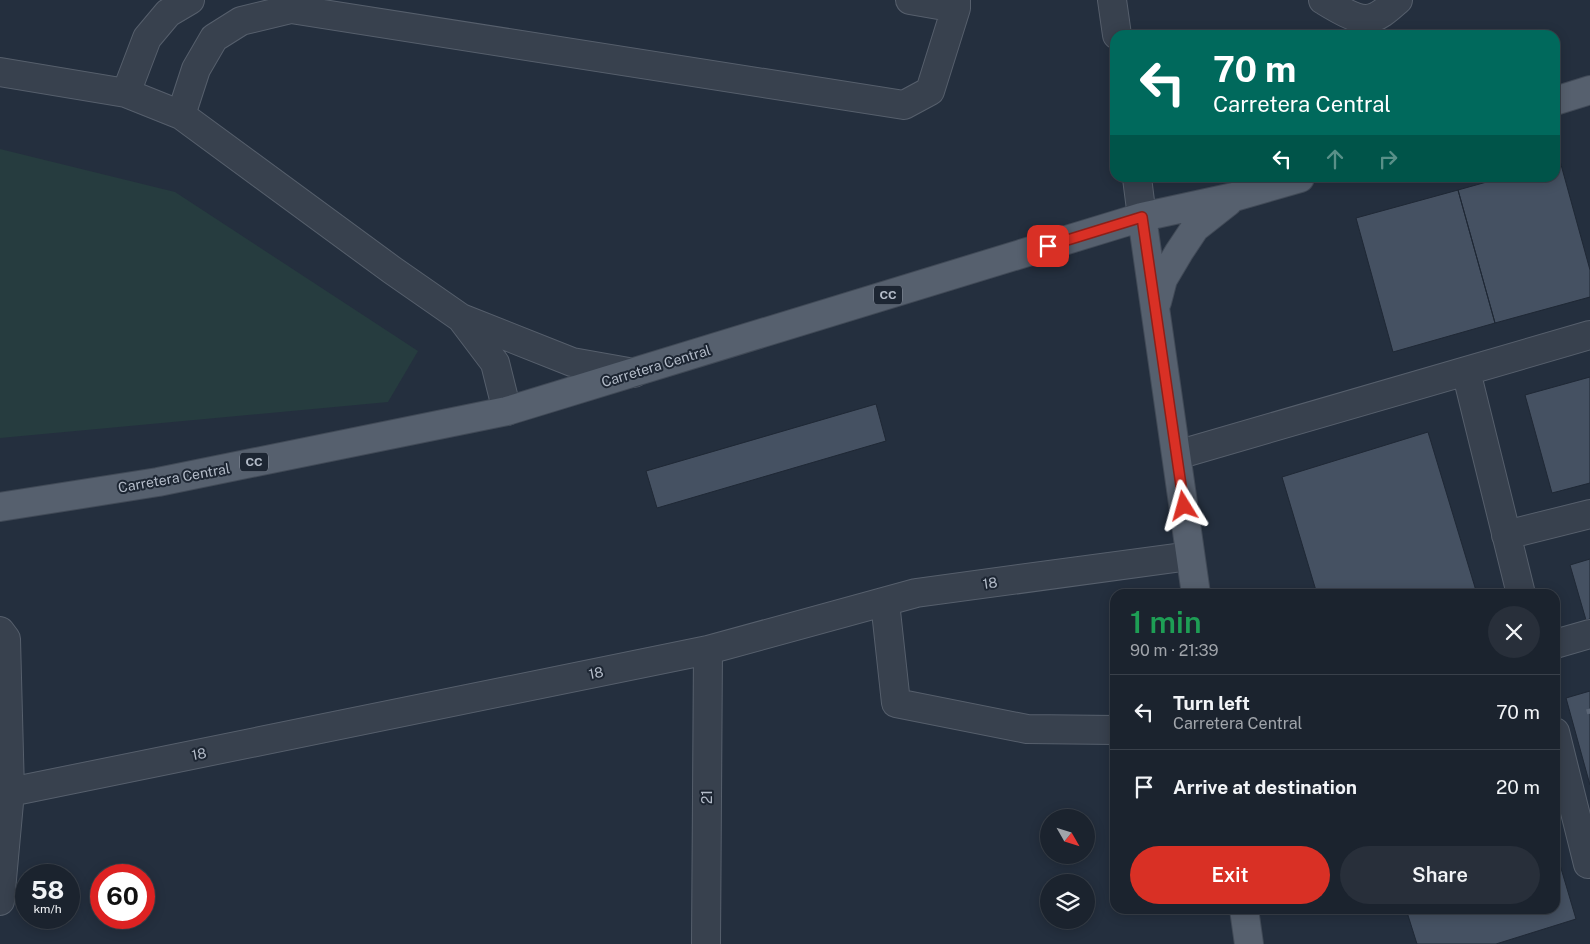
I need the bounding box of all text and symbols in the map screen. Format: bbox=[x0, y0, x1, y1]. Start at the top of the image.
text: 70 m bbox=[1213, 49, 1296, 90]
icon: left bbox=[1130, 50, 1195, 115]
text: Carretera Central bbox=[1213, 91, 1391, 117]
icon: left bbox=[1268, 145, 1296, 173]
icon: ahead bbox=[1321, 145, 1349, 173]
icon: right bbox=[1374, 145, 1402, 173]
pin bbox=[1027, 225, 1069, 267]
icon: arrive bbox=[1034, 232, 1062, 260]
road number: CC bbox=[874, 286, 902, 304]
street label: Carretera Central bbox=[600, 342, 712, 390]
road number: CC bbox=[240, 452, 268, 472]
street label: Carretera Central bbox=[117, 460, 231, 496]
position arrow bbox=[1157, 479, 1209, 531]
street label: 18 bbox=[982, 574, 998, 592]
text: 1 min bbox=[1130, 604, 1201, 640]
button: close bbox=[1488, 606, 1540, 658]
text: 90 m · 21:39 bbox=[1130, 641, 1218, 660]
street label: 18 bbox=[587, 664, 605, 682]
text: Turn left bbox=[1173, 692, 1250, 714]
icon: left bbox=[1130, 698, 1158, 726]
text: 70 m bbox=[1496, 701, 1540, 723]
text: Carretera Central bbox=[1173, 714, 1302, 733]
street label: 18 bbox=[190, 745, 208, 763]
icon: arrive bbox=[1130, 773, 1158, 801]
text: Arrive at destination bbox=[1173, 776, 1357, 798]
text: 20 m bbox=[1496, 776, 1540, 798]
street label: 21 bbox=[699, 790, 715, 804]
north arrow bbox=[1040, 809, 1095, 864]
map controls bbox=[1040, 809, 1095, 929]
button: Exit bbox=[1130, 846, 1330, 904]
button: Share bbox=[1340, 846, 1540, 904]
speed limit sign: 60 bbox=[90, 864, 155, 929]
button: layers bbox=[1040, 874, 1095, 929]
text: 58 bbox=[31, 875, 64, 905]
text: km/h bbox=[33, 902, 62, 916]

